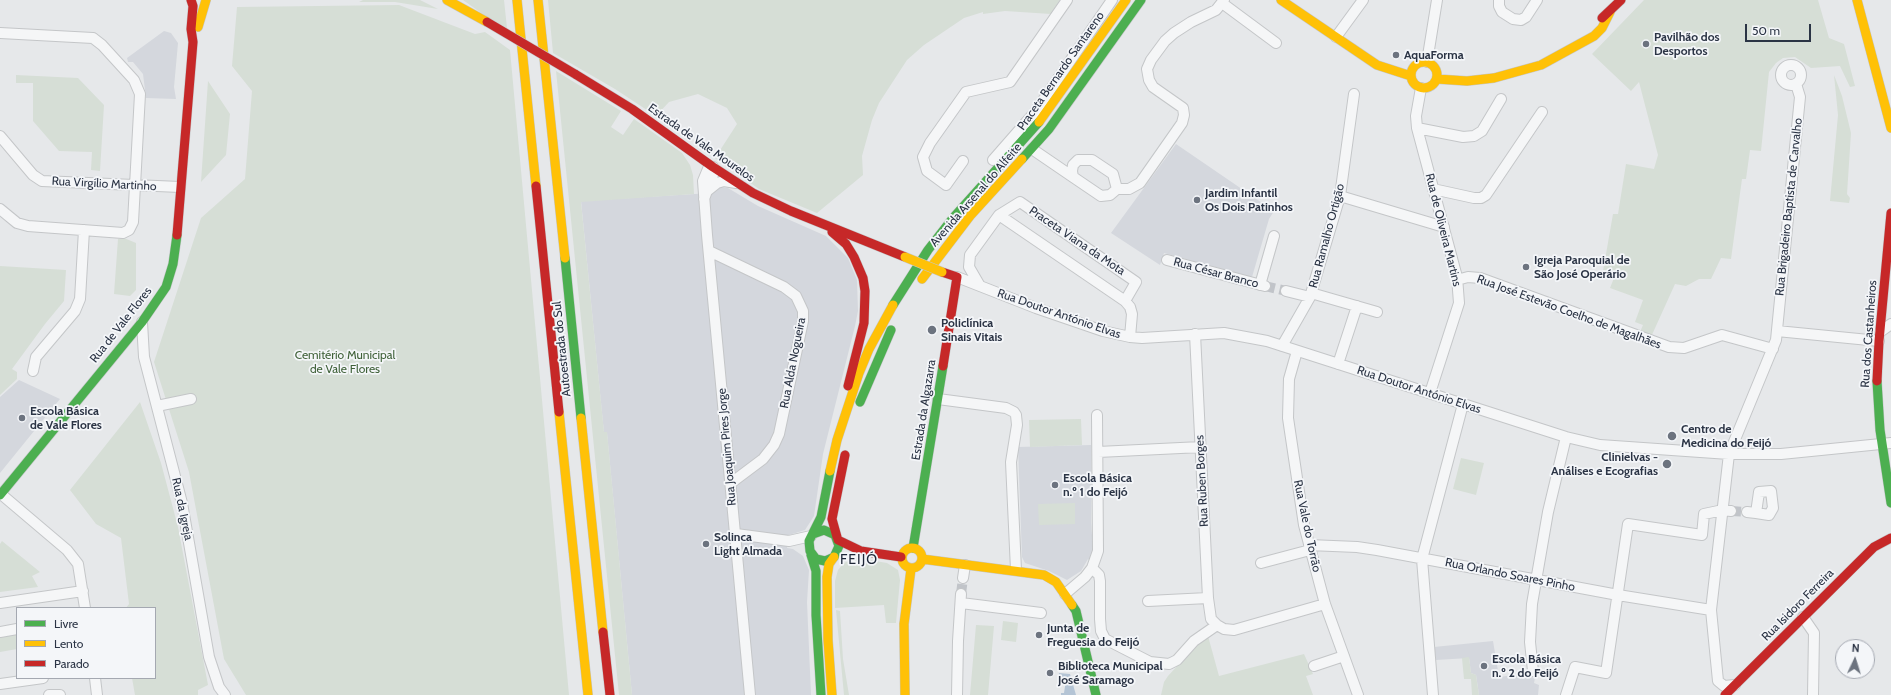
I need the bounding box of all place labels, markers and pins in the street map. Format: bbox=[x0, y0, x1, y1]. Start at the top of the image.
place label: Pavilhão dos Desportos bbox=[1654, 30, 1720, 58]
marker: Pavilhão dos Desportos bbox=[1641, 39, 1651, 49]
place label: AquaForma bbox=[1404, 48, 1464, 62]
marker: AquaForma bbox=[1391, 50, 1401, 60]
place label: Jardim Infantil Os Dois Patinhos bbox=[1205, 186, 1293, 214]
marker: Jardim Infantil Os Dois Patinhos bbox=[1192, 195, 1202, 205]
place label: Igreja Paroquial de São José Operário bbox=[1534, 253, 1630, 281]
marker: Igreja Paroquial de São José Operário bbox=[1521, 262, 1531, 272]
place label: Policlínica Sinais Vitais bbox=[941, 316, 1002, 344]
marker: Policlínica Sinais Vitais bbox=[926, 324, 938, 336]
place label: Escola Básica de Vale Flores bbox=[30, 404, 102, 432]
marker: Escola Básica de Vale Flores bbox=[17, 413, 27, 423]
place label: Centro de Medicina do Feijó bbox=[1681, 422, 1771, 450]
marker: Centro de Medicina do Feijó bbox=[1666, 430, 1678, 442]
place label: Clinielvas - Análises e Ecografias bbox=[1551, 450, 1658, 478]
marker: Clinielvas - Análises e Ecografias bbox=[1661, 458, 1673, 470]
place label: Escola Básica n.º 1 do Feijó bbox=[1063, 471, 1132, 499]
marker: Escola Básica n.º 1 do Feijó bbox=[1050, 480, 1060, 490]
place label: Solinca Light Almada bbox=[714, 530, 782, 558]
marker: Solinca Light Almada bbox=[701, 539, 711, 549]
place label: Junta de Freguesia do Feijó bbox=[1047, 621, 1139, 649]
marker: Junta de Freguesia do Feijó bbox=[1034, 630, 1044, 640]
place label: Escola Básica n.º 2 do Feijó bbox=[1492, 652, 1561, 680]
place label: Biblioteca Municipal José Saramago bbox=[1058, 659, 1163, 687]
marker: Escola Básica n.º 2 do Feijó bbox=[1479, 661, 1489, 671]
marker: Biblioteca Municipal José Saramago bbox=[1045, 668, 1055, 678]

